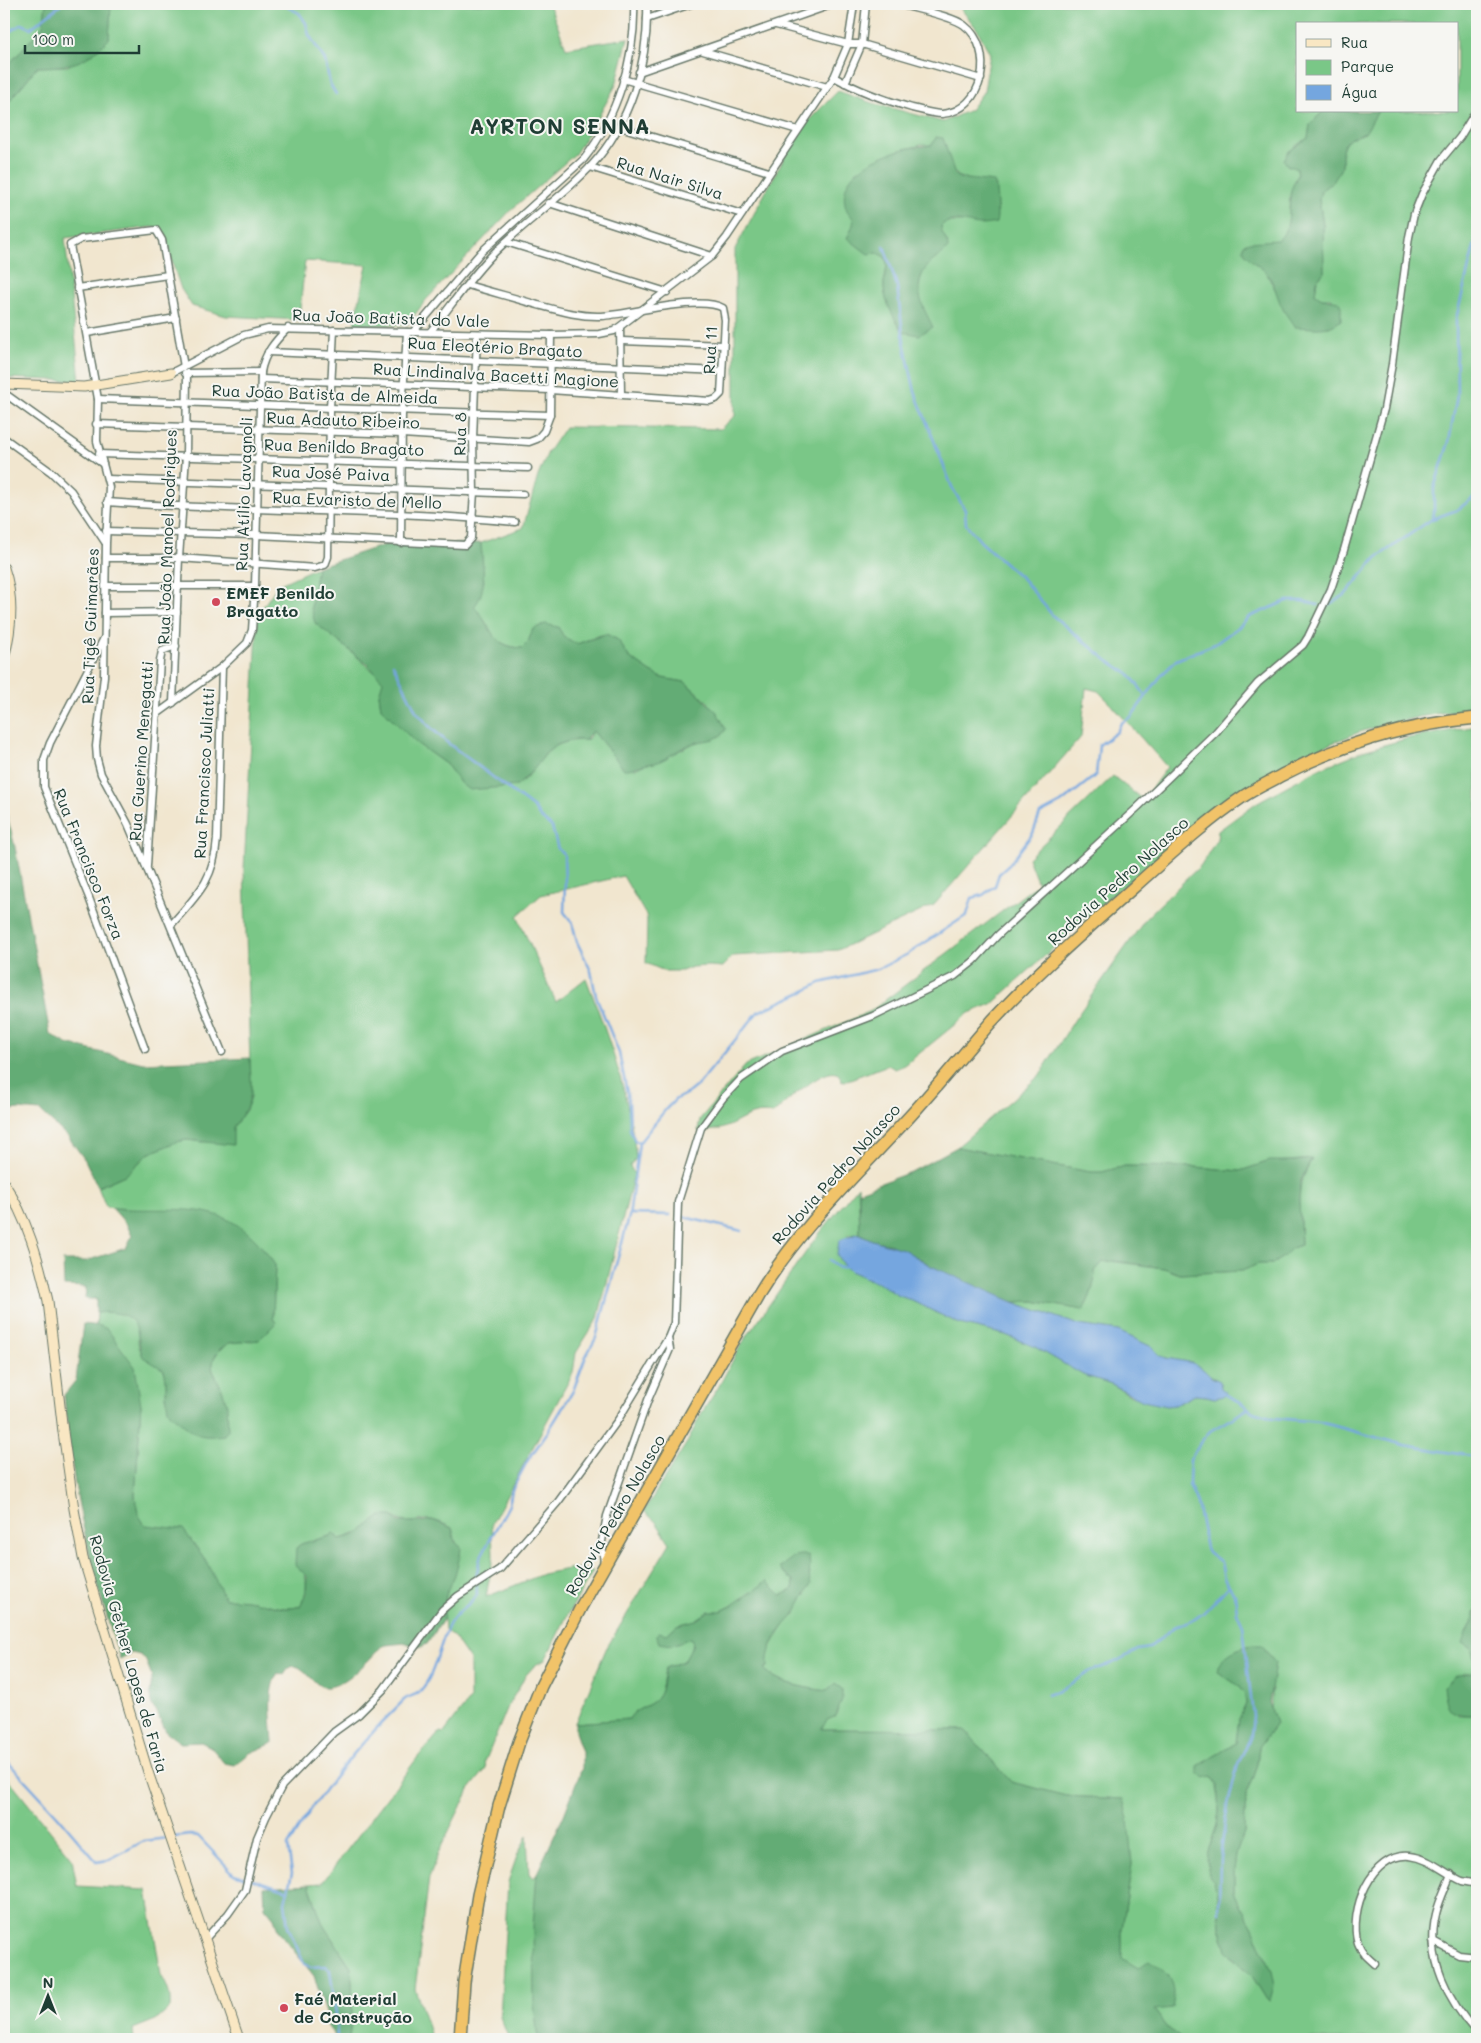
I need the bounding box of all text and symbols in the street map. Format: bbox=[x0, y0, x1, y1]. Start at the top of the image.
scale bar bbox=[25, 22, 139, 54]
legend bbox=[1296, 22, 1458, 112]
text: 100 m bbox=[32, 29, 74, 49]
text: Rua bbox=[1341, 32, 1368, 52]
text: Parque bbox=[1341, 56, 1394, 76]
text: Água bbox=[1341, 82, 1378, 102]
district label: AYRTON SENNA bbox=[470, 112, 651, 139]
street label: Rua Nair Silva bbox=[614, 151, 726, 204]
street label: Rua João Batista do Vale bbox=[292, 304, 490, 331]
street label: Rua 11 bbox=[698, 325, 721, 375]
street label: Rua Eleotério Bragato bbox=[407, 331, 583, 362]
street label: Rua Lindinalva Bacetti Magione bbox=[373, 358, 620, 391]
street label: Rua João Batista de Almeida bbox=[211, 379, 439, 408]
street label: Rua Adauto Ribeiro bbox=[266, 406, 420, 433]
street label: Rua 8 bbox=[449, 412, 470, 456]
street label: Rua Atílio Lavagnoli bbox=[230, 417, 257, 571]
street label: Rua João Manoel Rodrigues bbox=[152, 429, 181, 645]
street label: Rua Benildo Bragato bbox=[264, 433, 424, 460]
street label: Rua José Paiva bbox=[272, 460, 390, 485]
street label: Rua Evaristo de Mello bbox=[272, 486, 442, 513]
street label: Rua Tigê Guimarães bbox=[76, 548, 103, 704]
place label: EMEF Benildo Bragatto bbox=[226, 582, 335, 621]
marker: EMEF Benildo Bragatto bbox=[210, 596, 222, 608]
street label: Rua Guerino Menegatti bbox=[124, 660, 157, 842]
street label: Rua Francisco Juliatti bbox=[189, 687, 218, 859]
street label: Rua Francisco Forza bbox=[50, 785, 129, 943]
street label: Rodovia Pedro Nolasco bbox=[1043, 812, 1192, 949]
street label: Rodovia Pedro Nolasco bbox=[767, 1099, 904, 1248]
street label: Rodovia Pedro Nolasco bbox=[560, 1431, 669, 1599]
street label: Rodovia Gether Lopes de Faria bbox=[85, 1533, 174, 1775]
north arrow bbox=[22, 1970, 72, 2020]
text: N bbox=[43, 1973, 53, 1992]
place label: Faé Material de Construção bbox=[294, 1988, 412, 2027]
marker: Faé Material de Construção bbox=[278, 2002, 290, 2014]

